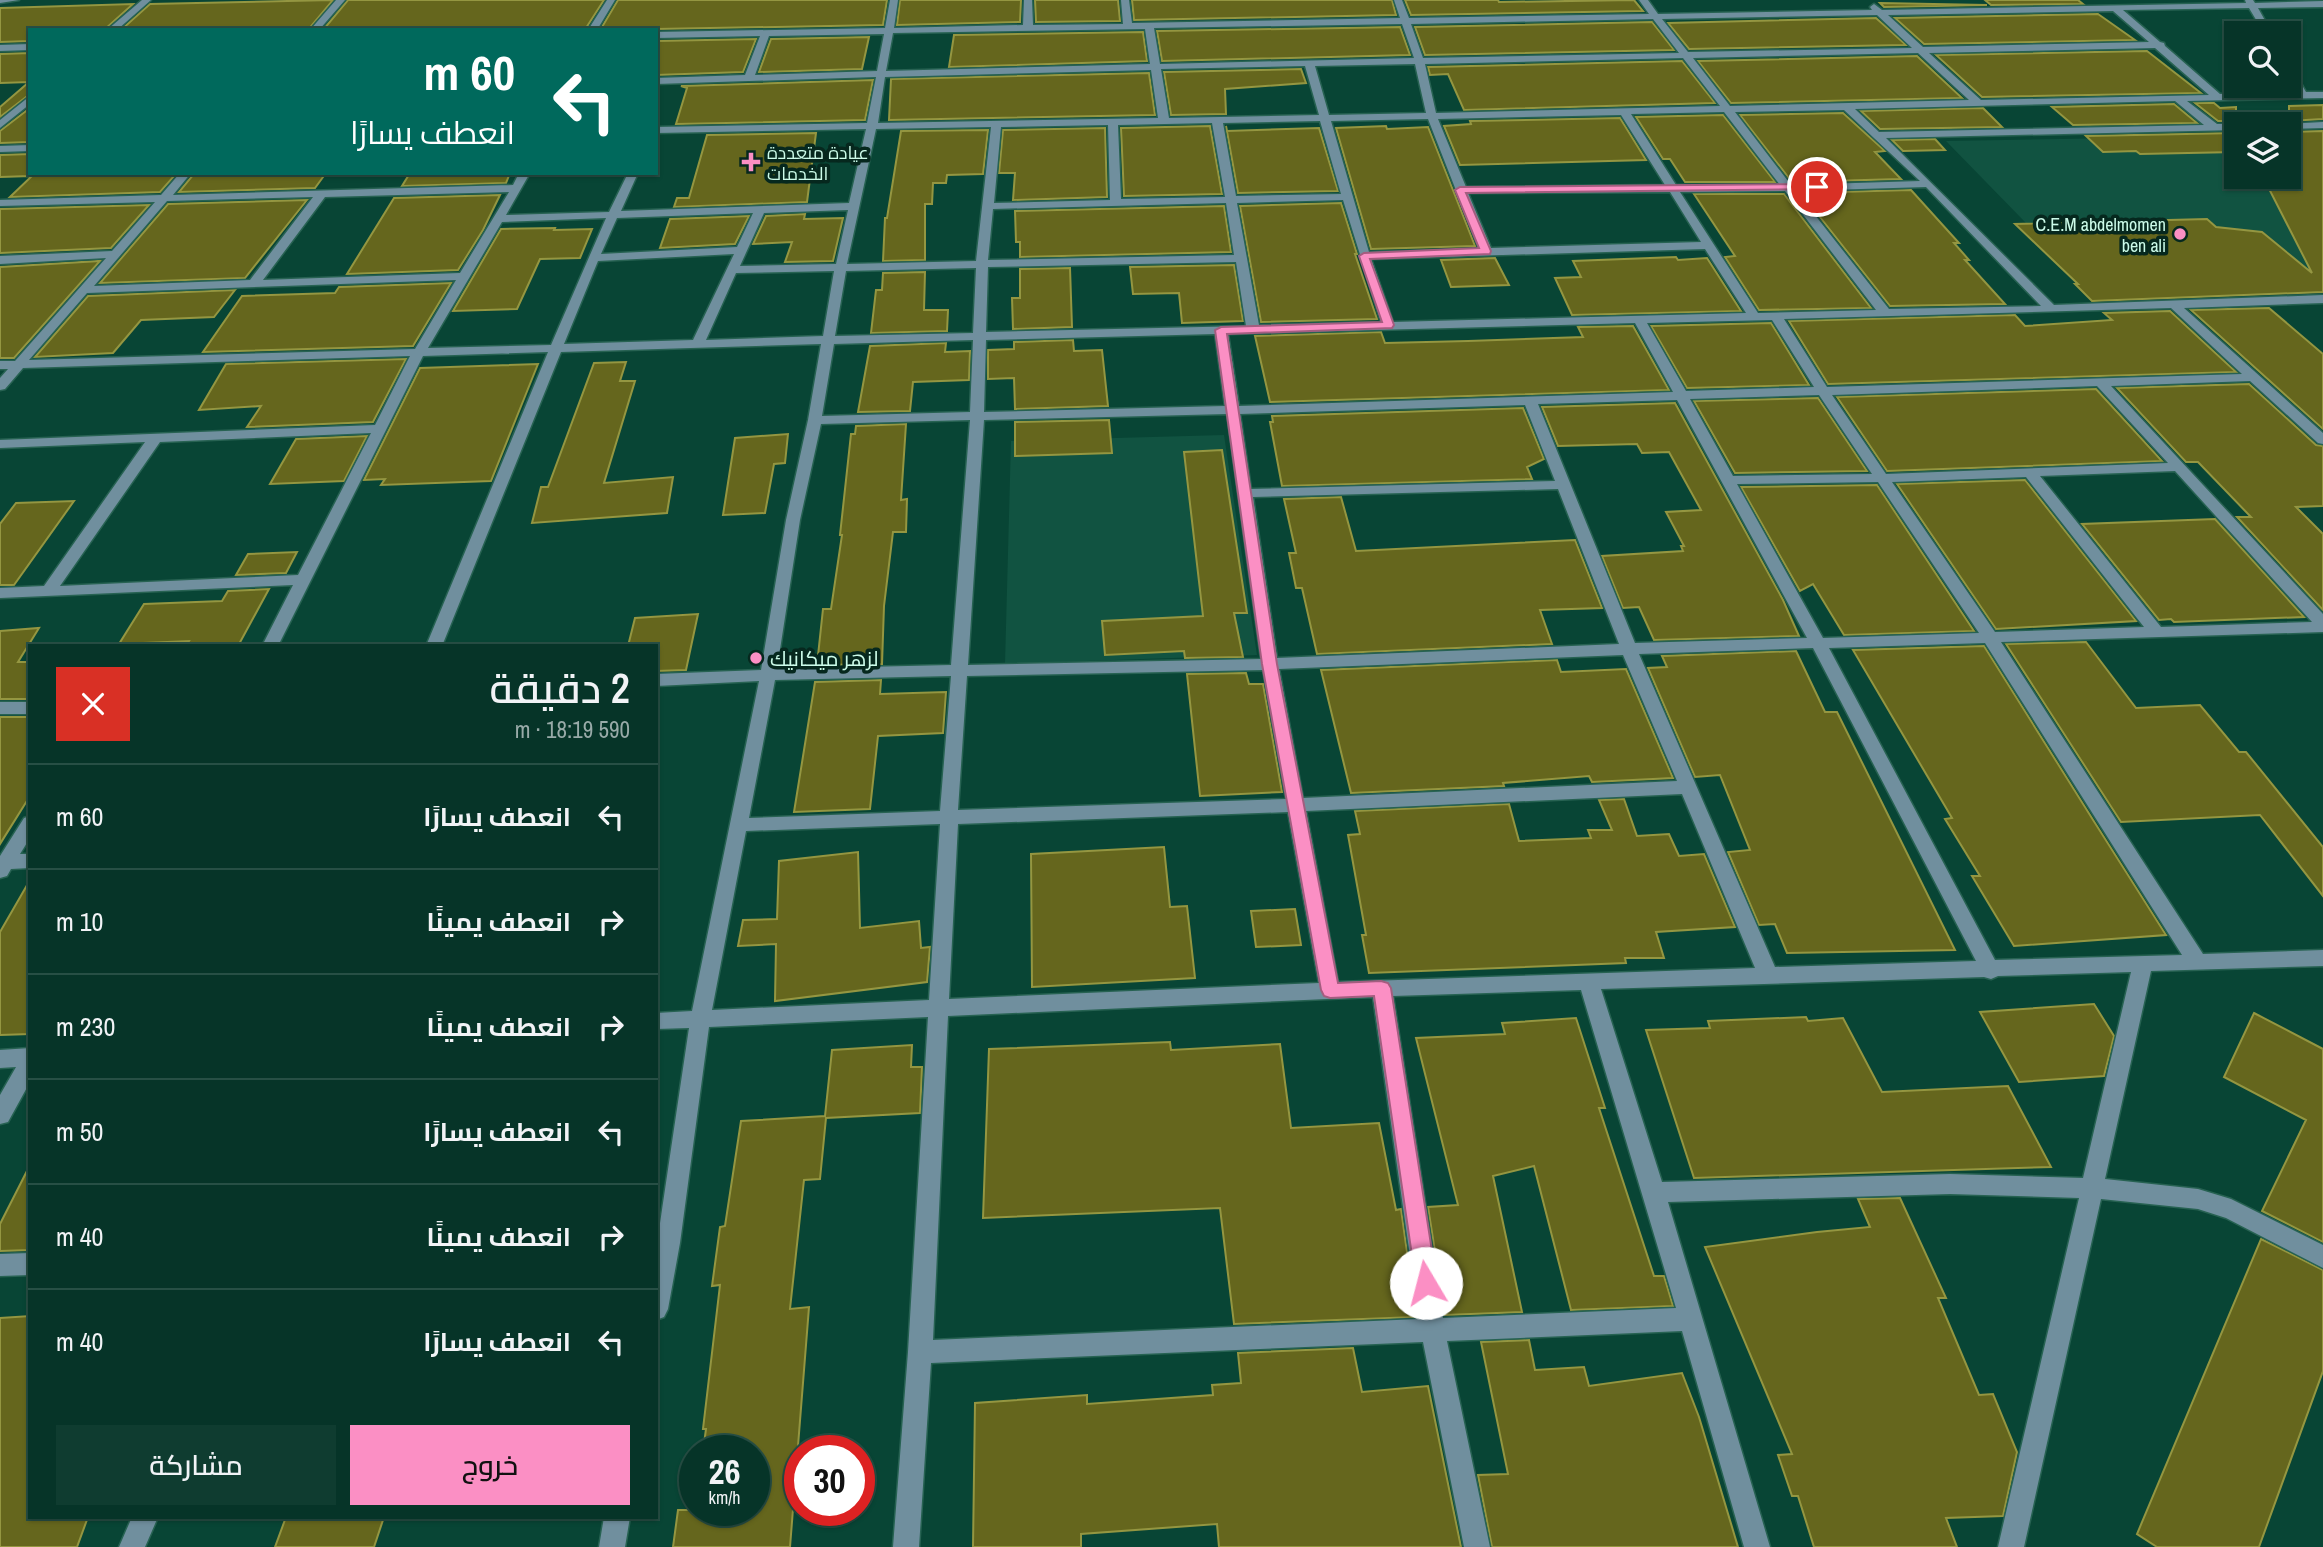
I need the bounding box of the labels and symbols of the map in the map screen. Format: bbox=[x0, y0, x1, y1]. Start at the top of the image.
place label: عيادة متعددة الخدمات bbox=[767, 140, 869, 186]
marker: عيادة متعددة الخدمات bbox=[741, 152, 761, 172]
pin bbox=[1787, 157, 1847, 217]
place label: C.E.M abdelmomen ben ali bbox=[2036, 212, 2166, 258]
marker: C.E.M abdelmomen ben ali bbox=[2172, 226, 2188, 242]
place label: لزهر ميكانيك bbox=[770, 644, 879, 673]
marker: لزهر ميكانيك bbox=[748, 650, 764, 666]
position arrow bbox=[1389, 1246, 1463, 1320]
speed limit sign: 30 bbox=[784, 1435, 875, 1526]

